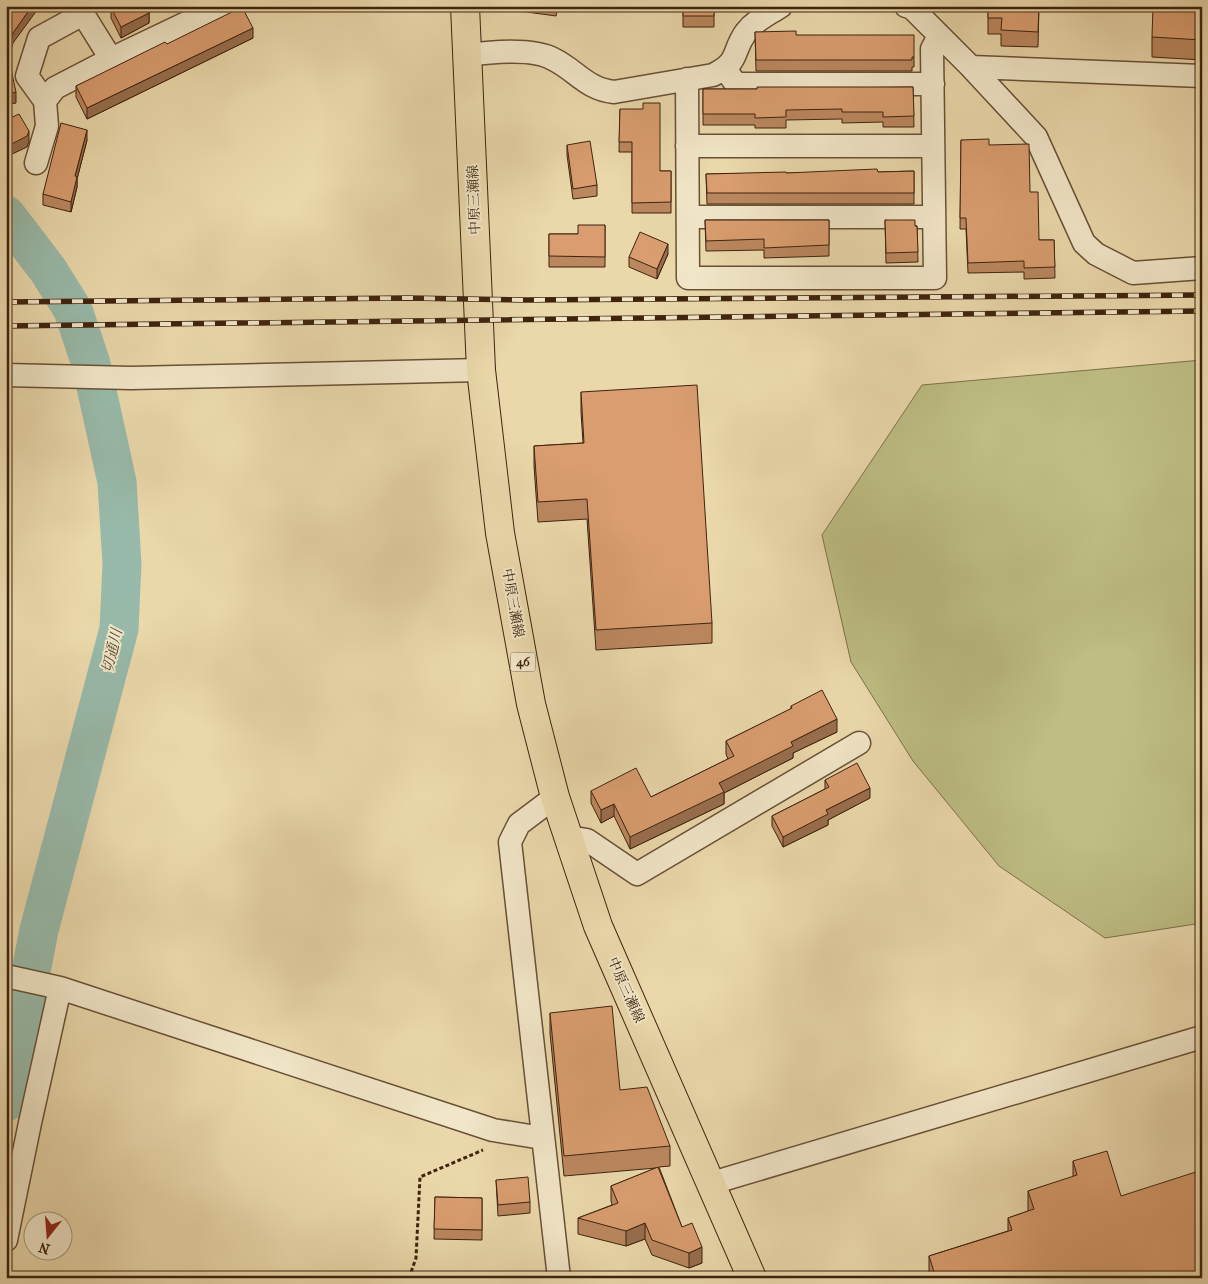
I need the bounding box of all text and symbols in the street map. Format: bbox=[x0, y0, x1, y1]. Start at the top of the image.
street label: 中原三瀬線 bbox=[464, 165, 484, 235]
street label: 中原三瀬線 bbox=[499, 567, 527, 639]
water label: 切通川 bbox=[98, 625, 126, 675]
road number: 46 bbox=[510, 652, 536, 672]
street label: 中原三瀬線 bbox=[604, 955, 648, 1025]
north arrow bbox=[22, 1212, 72, 1262]
text: N bbox=[36, 1238, 52, 1258]

